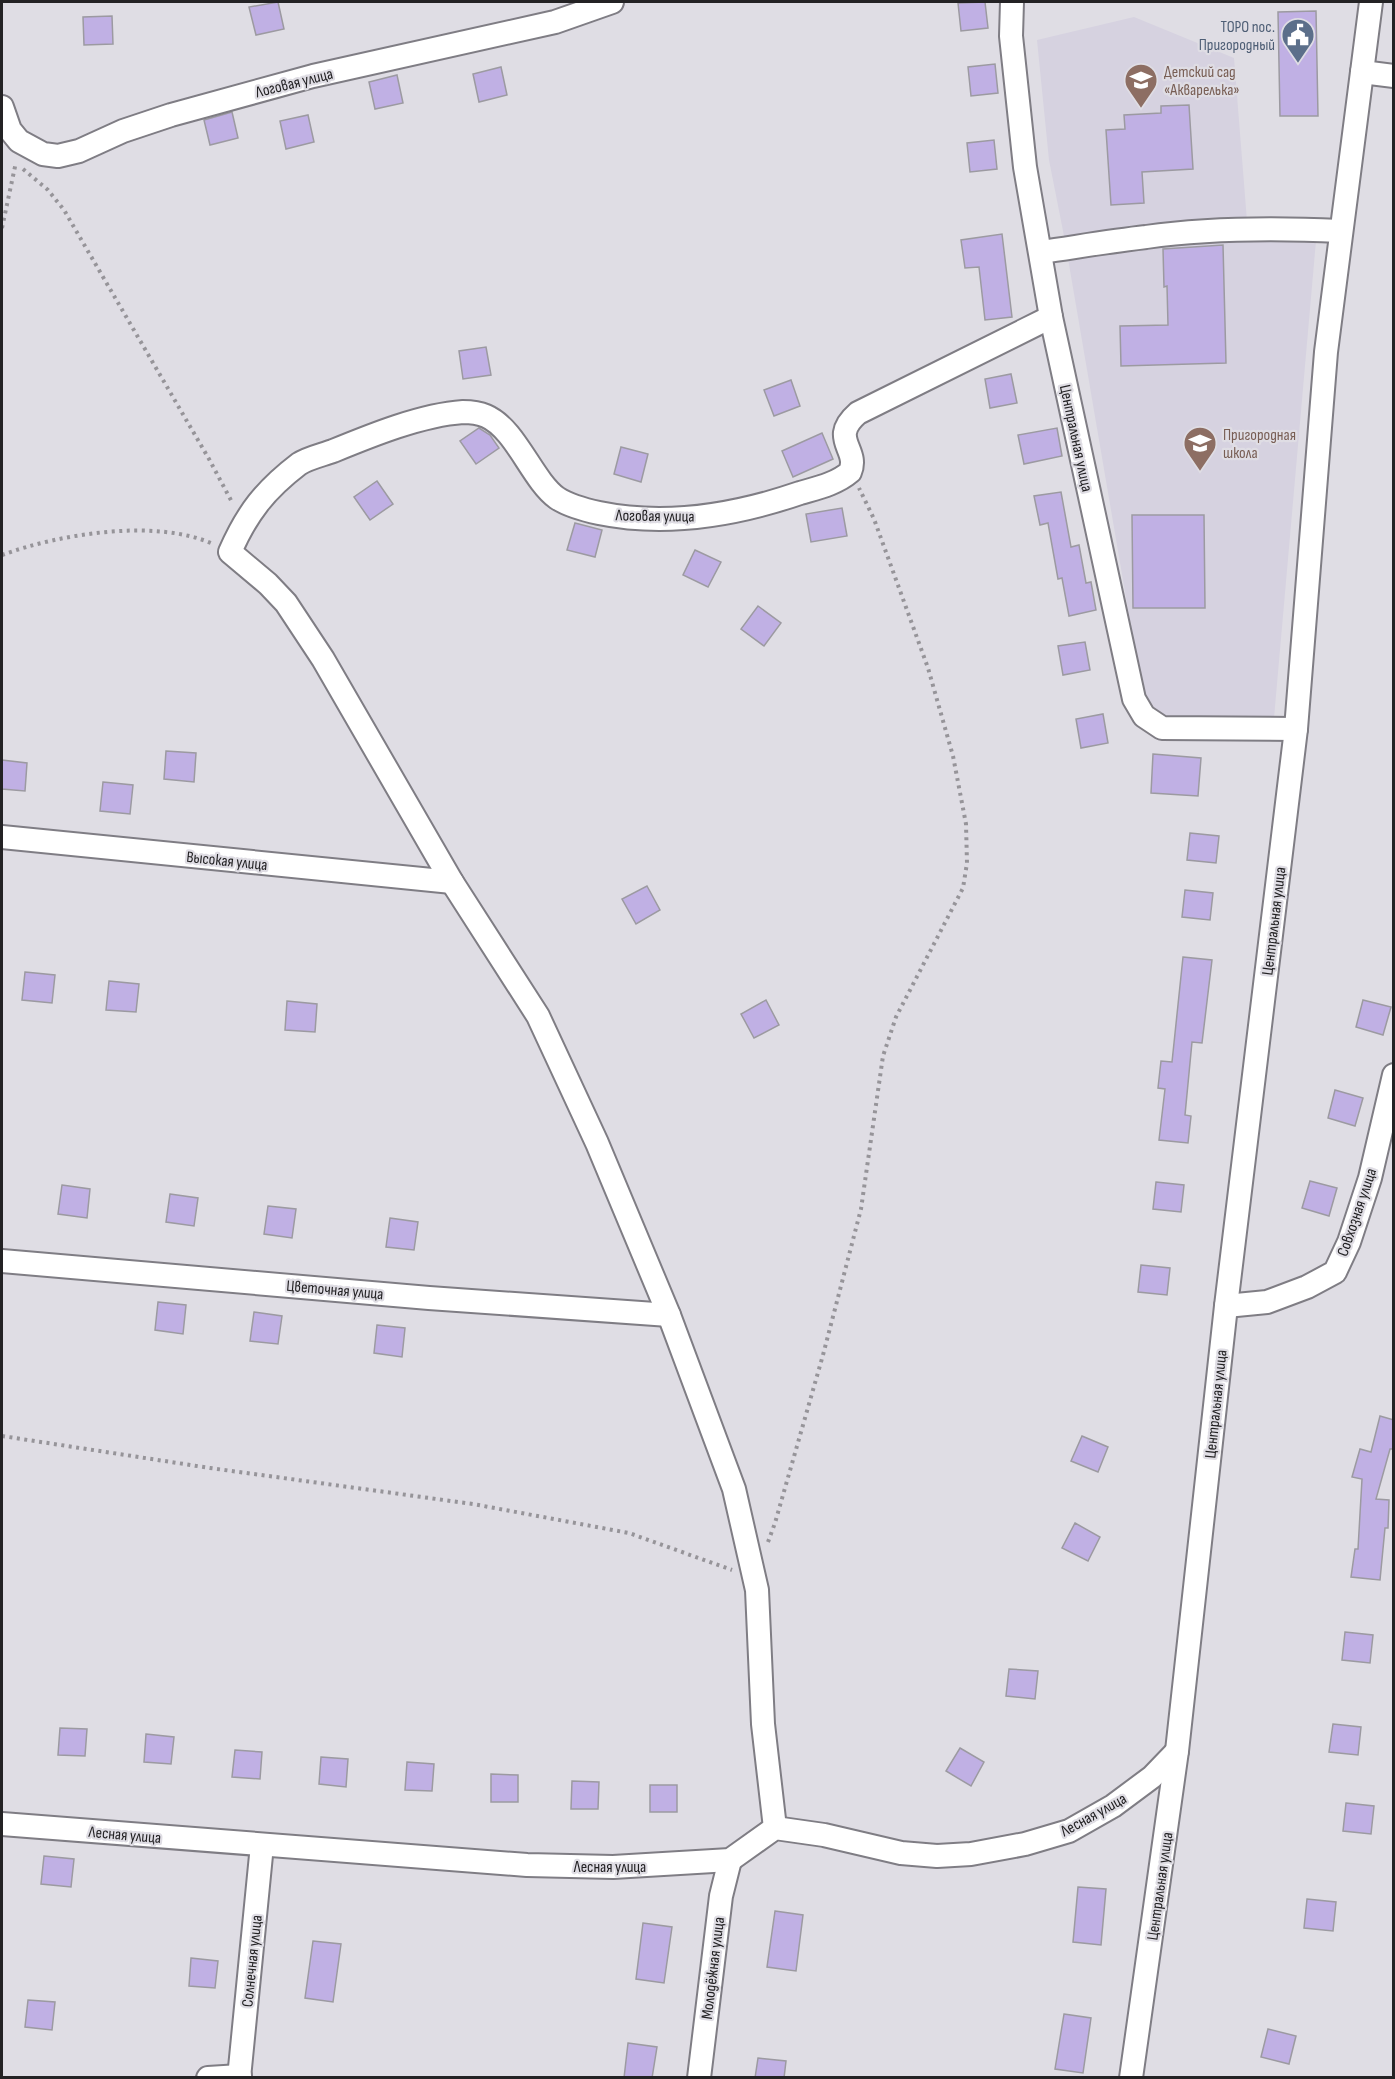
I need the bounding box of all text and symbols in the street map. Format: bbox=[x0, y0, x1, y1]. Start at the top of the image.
public building icon: ТОРО пос. Пригородный bbox=[1280, 17, 1316, 64]
place label: ТОРО пос. Пригородный bbox=[1199, 18, 1275, 55]
school or university icon: Детский сад «Акварелька» bbox=[1123, 62, 1159, 109]
place label: Детский сад «Акварелька» bbox=[1164, 63, 1240, 100]
street label: Логовая улица bbox=[253, 65, 335, 102]
street label: Центральная улица bbox=[1055, 383, 1096, 494]
school or university icon: Пригородная школа bbox=[1182, 425, 1218, 472]
place label: Пригородная школа bbox=[1223, 426, 1296, 463]
street label: Логовая улица bbox=[614, 506, 695, 527]
street label: Высокая улица bbox=[185, 848, 268, 875]
street label: Центральная улица bbox=[1258, 866, 1291, 976]
street label: Совхозная улица bbox=[1333, 1166, 1381, 1259]
street label: Цветочная улица bbox=[286, 1277, 384, 1304]
street label: Центральная улица bbox=[1201, 1349, 1232, 1459]
street label: Лесная улица bbox=[1057, 1789, 1130, 1842]
street label: Лесная улица bbox=[87, 1823, 162, 1848]
street label: Центральная улица bbox=[1143, 1831, 1177, 1941]
street label: Лесная улица bbox=[573, 1858, 646, 1877]
street label: Солнечная улица bbox=[238, 1914, 267, 2008]
street label: Молодёжная улица bbox=[698, 1916, 729, 2020]

